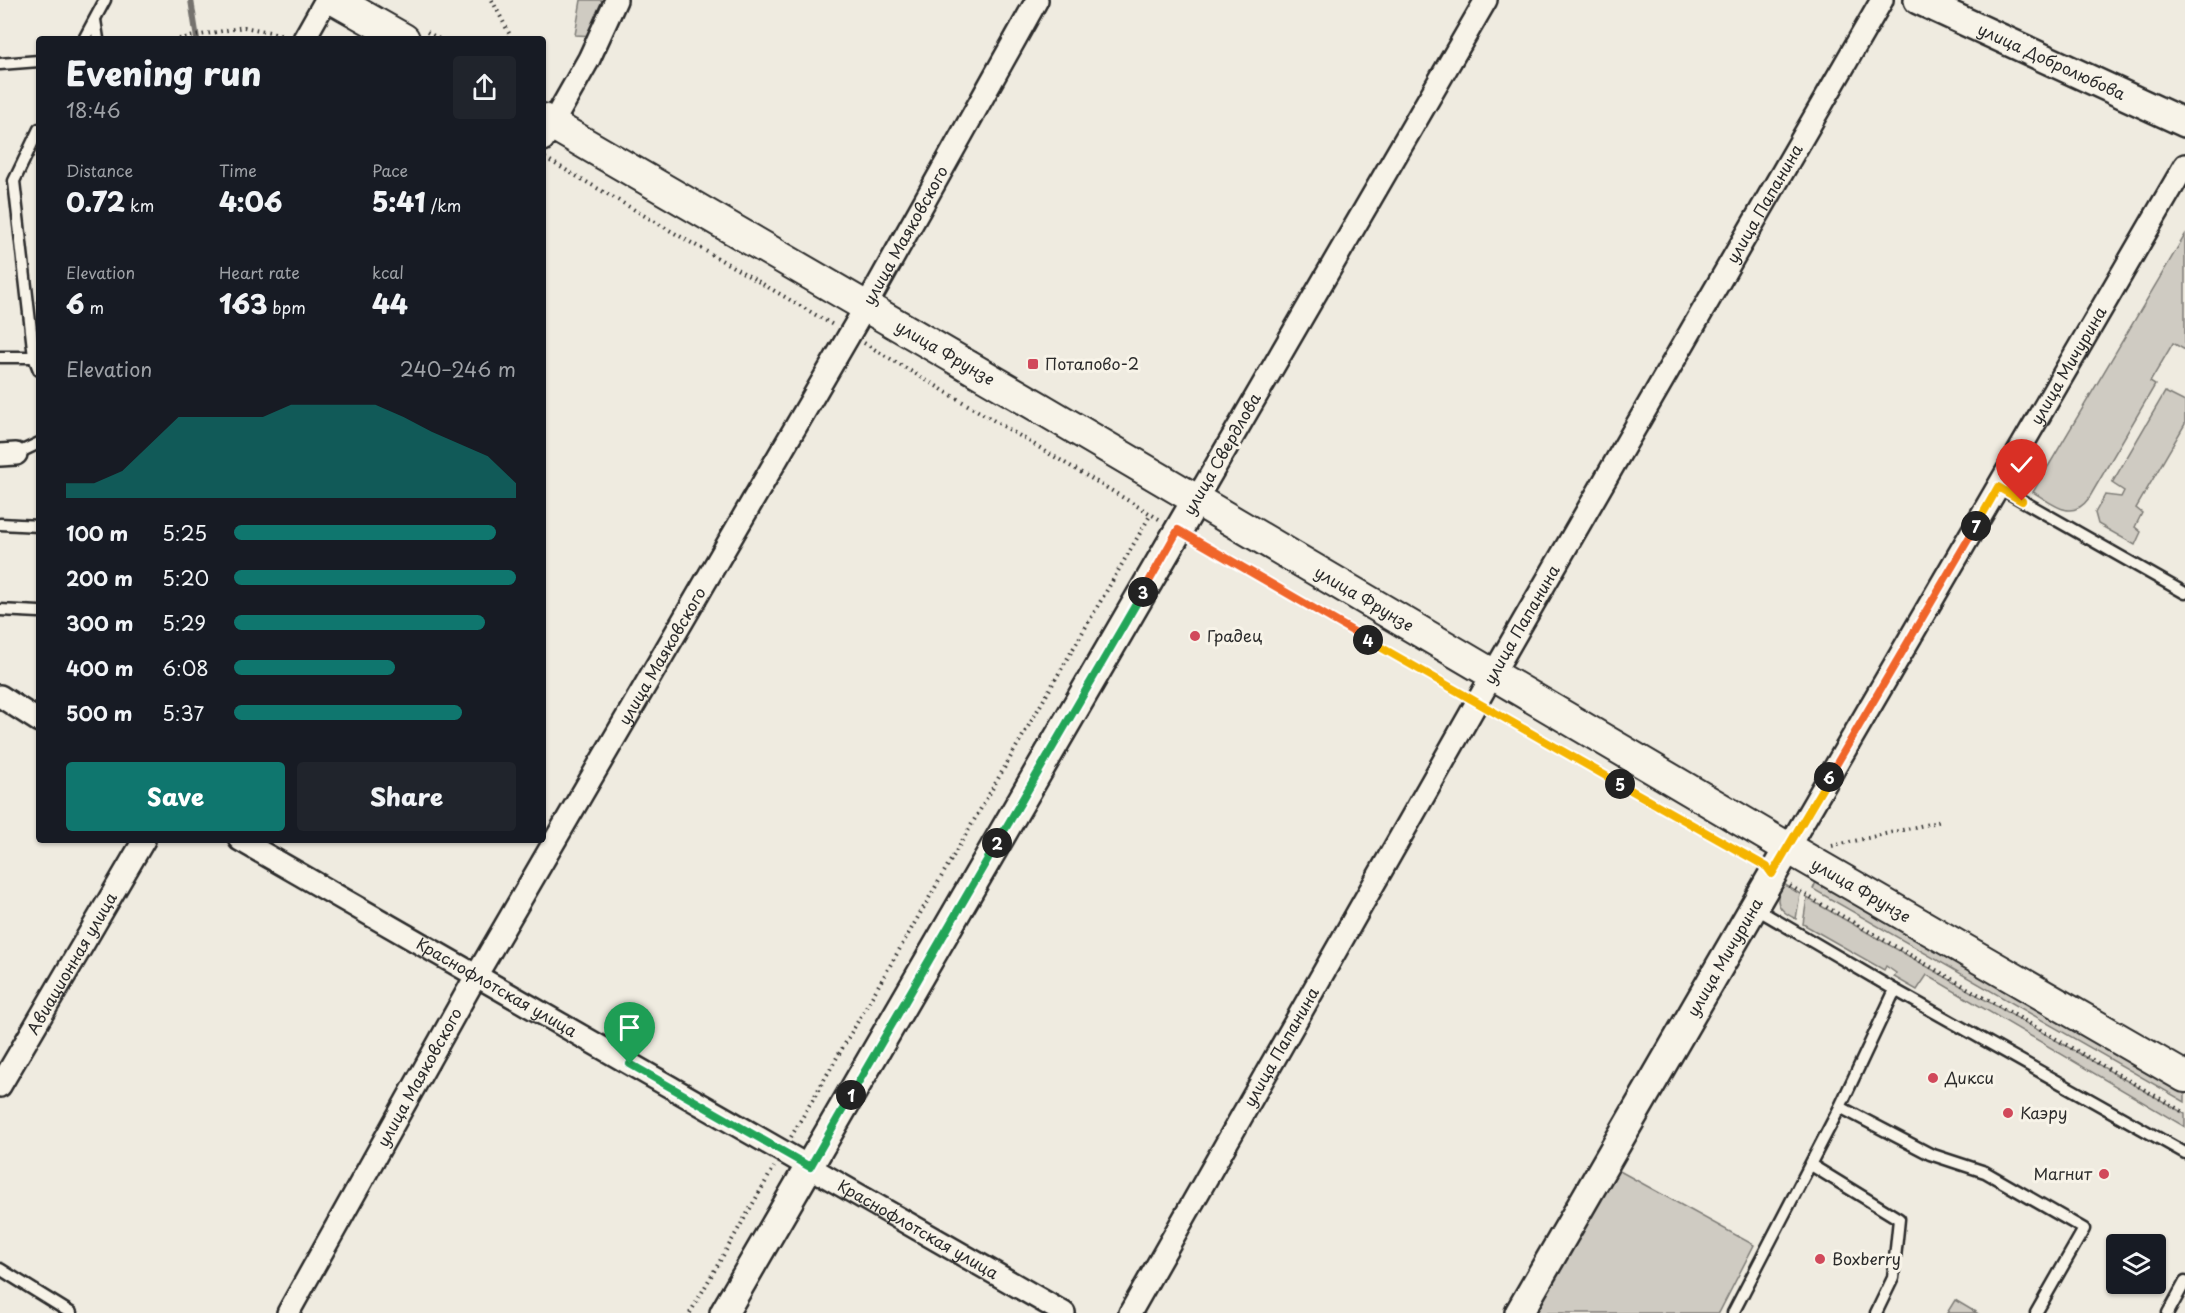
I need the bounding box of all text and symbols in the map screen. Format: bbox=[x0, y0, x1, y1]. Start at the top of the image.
street label: улица Добролюбова bbox=[1974, 16, 2130, 105]
text: Evening run bbox=[66, 47, 261, 97]
button: share bbox=[453, 56, 516, 119]
text: 18:46 bbox=[66, 95, 120, 125]
street label: улица Папанина bbox=[1720, 139, 1808, 267]
text: Distance bbox=[66, 158, 133, 182]
text: Time bbox=[219, 158, 257, 182]
text: Pace bbox=[372, 158, 408, 182]
street label: улица Маяковского bbox=[856, 161, 953, 309]
text: 0.72 bbox=[66, 182, 125, 221]
text: 4:06 bbox=[219, 182, 282, 221]
text: 5:41 bbox=[372, 182, 426, 221]
text: km bbox=[125, 193, 154, 217]
text: /km bbox=[426, 193, 461, 217]
text: Elevation bbox=[66, 260, 135, 284]
text: Heart rate bbox=[219, 260, 300, 284]
text: kcal bbox=[372, 260, 404, 284]
text: 6 bbox=[66, 284, 84, 323]
text: 163 bbox=[219, 284, 267, 323]
text: 44 bbox=[372, 284, 408, 323]
text: m bbox=[84, 295, 104, 319]
text: bpm bbox=[267, 295, 306, 319]
street label: улица Мичурина bbox=[2024, 301, 2111, 429]
street label: улица Фрунзе bbox=[892, 313, 1000, 390]
place label: Потапово-2 bbox=[1045, 351, 1139, 375]
text: Elevation bbox=[66, 354, 152, 384]
text: 240–246 m bbox=[400, 354, 516, 384]
marker: Потапово-2 bbox=[1026, 357, 1040, 371]
street label: улица Свердлова bbox=[1176, 388, 1266, 519]
pin bbox=[1996, 439, 2047, 501]
icon: check bbox=[2005, 448, 2038, 481]
pin: 7 bbox=[1961, 511, 1991, 541]
text: 7 bbox=[1971, 514, 1981, 538]
text: 100 m bbox=[66, 518, 128, 548]
text: 5:25 bbox=[162, 518, 207, 548]
street label: улица Фрунзе bbox=[1311, 559, 1419, 636]
street label: улица Папанина bbox=[1477, 560, 1565, 688]
text: 200 m bbox=[66, 563, 133, 593]
text: 5:20 bbox=[162, 563, 209, 593]
pin: 3 bbox=[1128, 577, 1158, 607]
text: 3 bbox=[1138, 580, 1148, 604]
street label: улица Маяковского bbox=[612, 582, 711, 729]
text: 300 m bbox=[66, 608, 134, 638]
text: 5:29 bbox=[162, 608, 206, 638]
place label: Градец bbox=[1207, 623, 1262, 647]
pin: 4 bbox=[1353, 625, 1383, 655]
text: 4 bbox=[1363, 628, 1373, 652]
marker: Градец bbox=[1188, 629, 1202, 643]
text: 400 m bbox=[66, 653, 134, 683]
text: 6:08 bbox=[162, 653, 209, 683]
text: 500 m bbox=[66, 698, 133, 728]
text: 5:37 bbox=[162, 698, 204, 728]
button: Save bbox=[66, 762, 285, 831]
button: Share bbox=[297, 762, 516, 831]
pin: 6 bbox=[1814, 762, 1844, 792]
text: 6 bbox=[1823, 765, 1835, 789]
pin: 5 bbox=[1605, 769, 1635, 799]
text: 5 bbox=[1615, 772, 1625, 796]
pin: 2 bbox=[982, 828, 1012, 858]
text: 2 bbox=[991, 831, 1003, 855]
street label: улица Фрунзе bbox=[1807, 851, 1916, 927]
street label: Авиационная улица bbox=[20, 887, 122, 1039]
street label: улица Мичурина bbox=[1680, 893, 1768, 1020]
street label: Краснофлотская улица bbox=[412, 931, 582, 1042]
street label: улица Папанина bbox=[1237, 982, 1324, 1111]
pin bbox=[604, 1002, 655, 1064]
street label: улица Маяковского bbox=[370, 1003, 467, 1151]
icon: arrive bbox=[613, 1011, 646, 1044]
place label: Дикси bbox=[1944, 1065, 1994, 1089]
marker: Дикси bbox=[1926, 1071, 1940, 1085]
pin: 1 bbox=[836, 1080, 866, 1110]
text: 1 bbox=[847, 1083, 855, 1107]
place label: Каэру bbox=[2020, 1100, 2068, 1124]
marker: Каэру bbox=[2001, 1106, 2015, 1120]
place label: Магнит bbox=[2033, 1161, 2093, 1185]
marker: Магнит bbox=[2097, 1167, 2111, 1181]
street label: Краснофлотская улица bbox=[834, 1173, 1004, 1284]
map controls bbox=[2106, 1234, 2166, 1294]
button: layers bbox=[2106, 1234, 2166, 1294]
place label: Boxberry bbox=[1832, 1246, 1901, 1270]
marker: Boxberry bbox=[1813, 1252, 1827, 1266]

